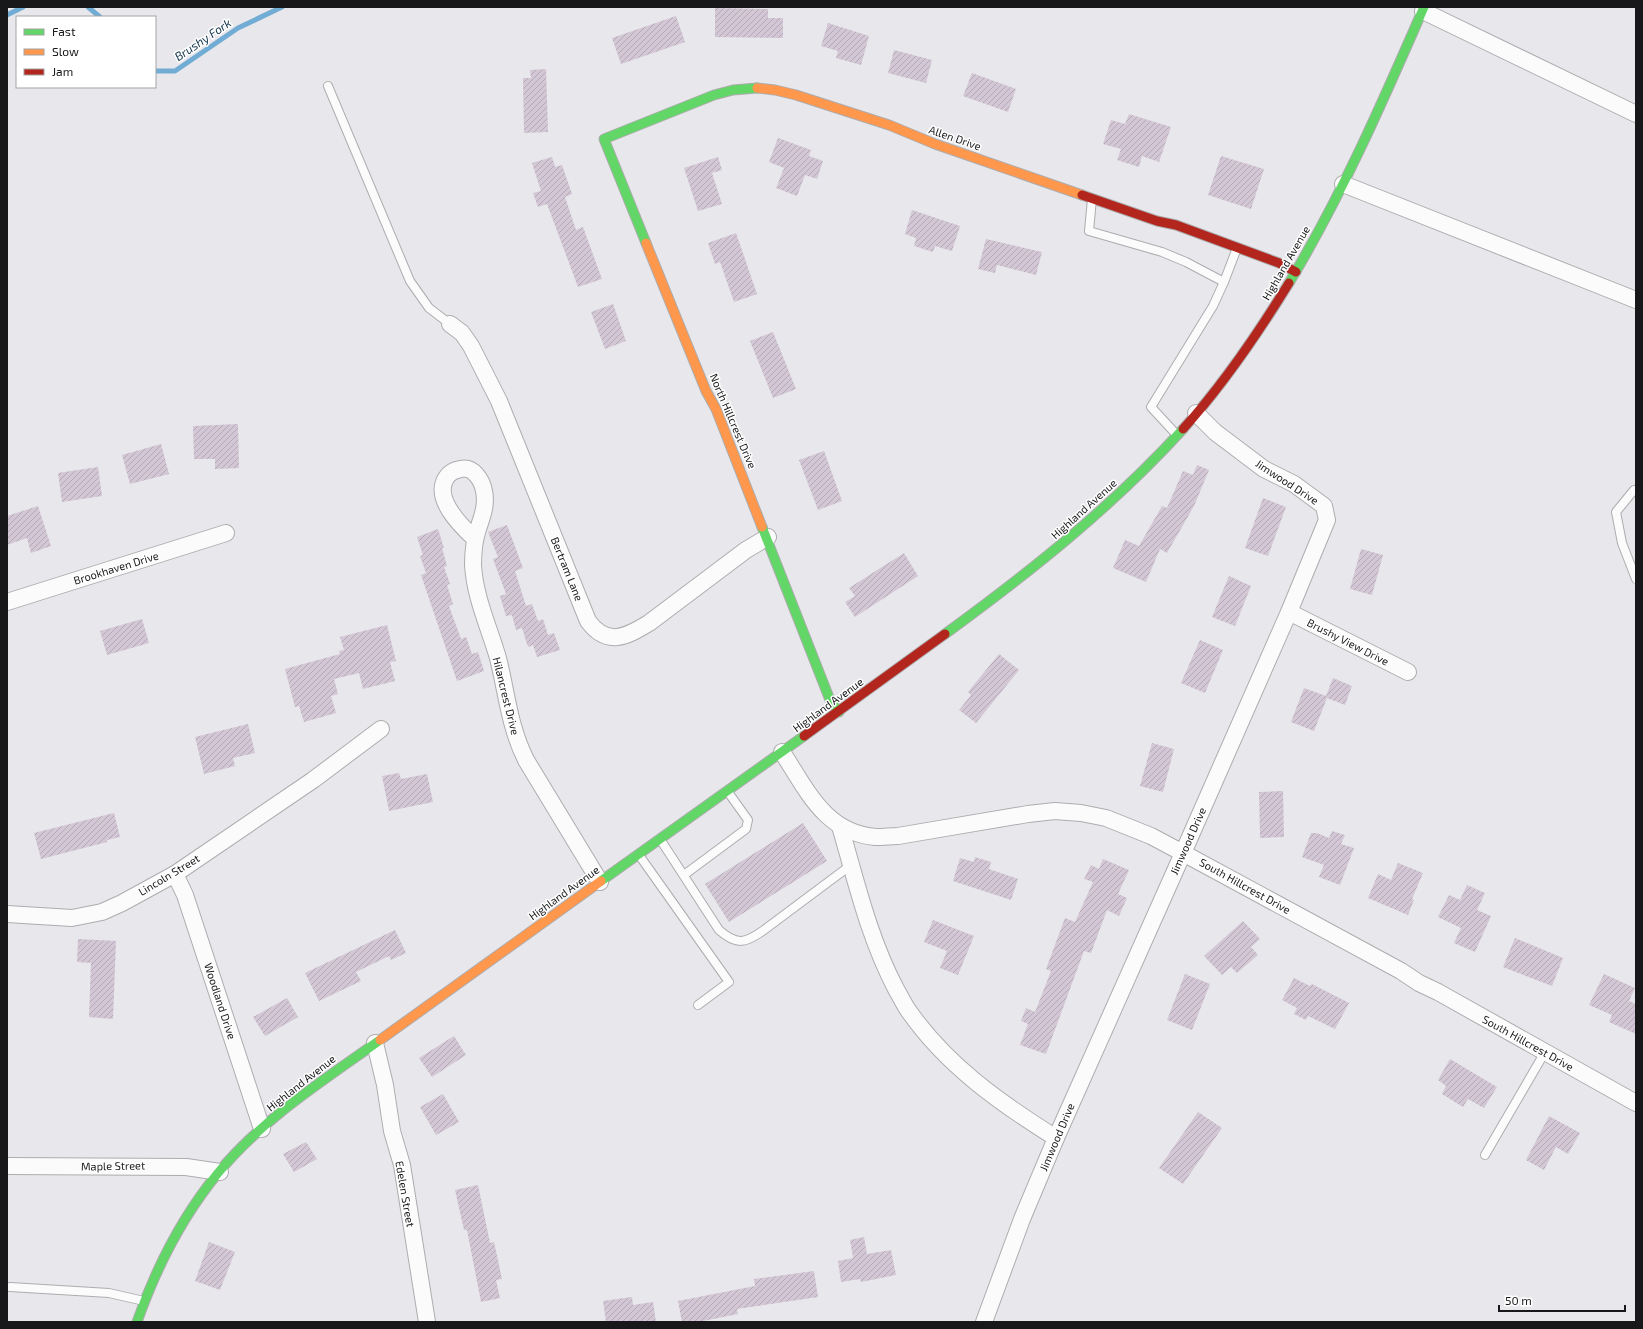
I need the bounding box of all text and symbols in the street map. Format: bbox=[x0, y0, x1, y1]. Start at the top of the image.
water label: Brushy Fork bbox=[172, 15, 234, 64]
legend bbox=[16, 16, 156, 88]
text: Fast bbox=[52, 24, 76, 38]
text: Slow bbox=[52, 44, 79, 58]
text: Jam bbox=[52, 64, 73, 78]
street label: Allen Drive bbox=[927, 123, 983, 153]
street label: Highland Avenue bbox=[1259, 223, 1312, 302]
street label: North Hillcrest Drive bbox=[708, 371, 759, 470]
street label: Jimwood Drive bbox=[1253, 456, 1321, 507]
street label: Highland Avenue bbox=[1048, 476, 1119, 541]
street label: Bertram Lane bbox=[549, 535, 586, 603]
street label: Brookhaven Drive bbox=[72, 548, 160, 587]
street label: Brushy View Drive bbox=[1305, 615, 1391, 668]
street label: Hilancrest Drive bbox=[491, 656, 522, 736]
street label: Highland Avenue bbox=[790, 675, 865, 734]
street label: Jimwood Drive bbox=[1167, 805, 1208, 877]
street label: Lincoln Street bbox=[136, 851, 202, 898]
street label: South Hillcrest Drive bbox=[1197, 855, 1293, 916]
street label: Highland Avenue bbox=[526, 863, 601, 922]
street label: Woodland Drive bbox=[202, 961, 239, 1041]
street label: South Hillcrest Drive bbox=[1480, 1012, 1576, 1073]
street label: Highland Avenue bbox=[264, 1052, 338, 1113]
street label: Jimwood Drive bbox=[1036, 1101, 1077, 1173]
street label: Maple Street bbox=[81, 1158, 145, 1173]
street label: Edelen Street bbox=[393, 1160, 418, 1228]
scale bar bbox=[1499, 1287, 1625, 1313]
text: 50 m bbox=[1505, 1293, 1532, 1307]

